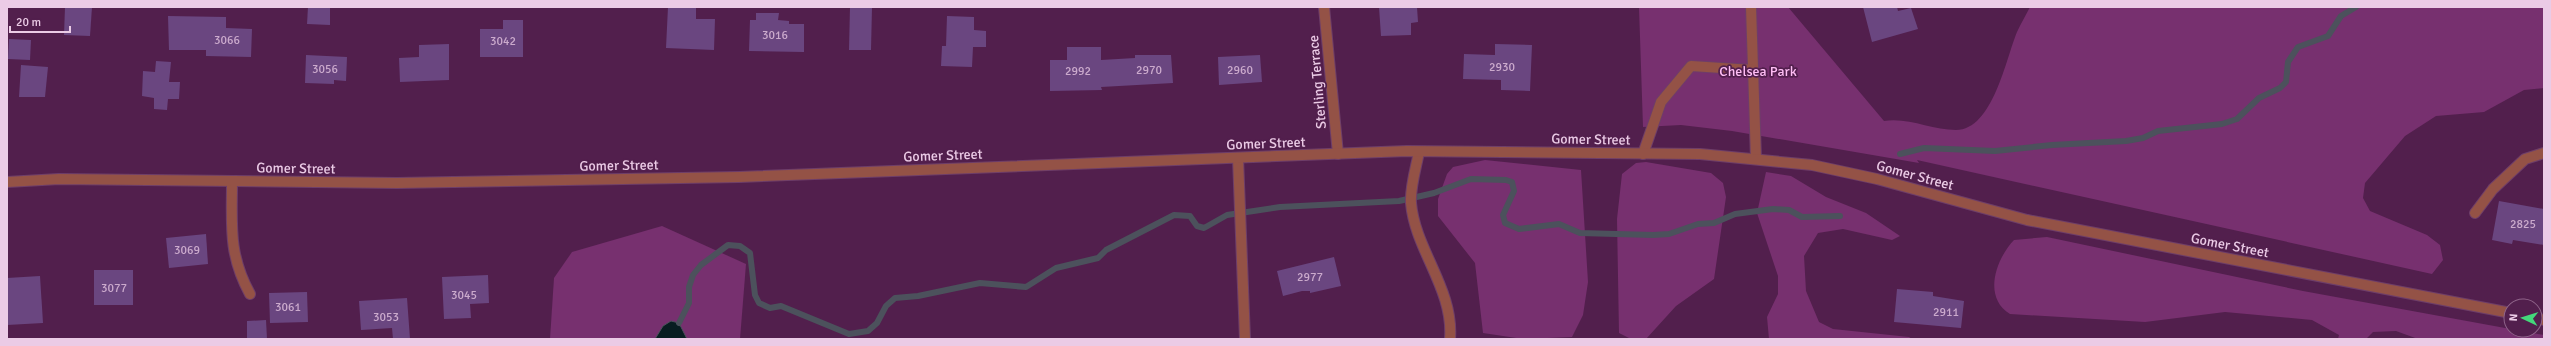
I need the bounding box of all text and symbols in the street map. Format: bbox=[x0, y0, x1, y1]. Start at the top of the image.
scale bar bbox=[10, 8, 70, 34]
text: 20 m bbox=[16, 15, 41, 30]
house number: 3016 bbox=[762, 28, 788, 43]
house number: 3066 bbox=[214, 33, 240, 48]
house number: 3042 bbox=[490, 34, 516, 49]
street label: Sterling Terrace bbox=[1305, 34, 1330, 130]
house number: 2930 bbox=[1489, 60, 1515, 75]
house number: 3056 bbox=[312, 62, 338, 77]
house number: 2970 bbox=[1136, 63, 1162, 78]
house number: 2960 bbox=[1227, 63, 1253, 78]
park label: Chelsea Park bbox=[1719, 63, 1797, 80]
house number: 2992 bbox=[1065, 64, 1091, 79]
street label: Gomer Street bbox=[1551, 130, 1631, 149]
street label: Gomer Street bbox=[1226, 134, 1306, 153]
street label: Gomer Street bbox=[903, 146, 983, 165]
street label: Gomer Street bbox=[579, 156, 659, 175]
street label: Gomer Street bbox=[1874, 157, 1955, 194]
street label: Gomer Street bbox=[256, 159, 336, 178]
house number: 2825 bbox=[2510, 217, 2536, 232]
street label: Gomer Street bbox=[2189, 230, 2270, 261]
house number: 3069 bbox=[174, 243, 200, 258]
house number: 2977 bbox=[1297, 270, 1323, 285]
house number: 3077 bbox=[101, 281, 127, 296]
house number: 3045 bbox=[451, 288, 477, 303]
north arrow bbox=[2503, 298, 2543, 338]
house number: 3061 bbox=[275, 300, 301, 315]
house number: 2911 bbox=[1933, 305, 1959, 320]
house number: 3053 bbox=[373, 310, 399, 325]
text: N bbox=[2507, 313, 2520, 322]

